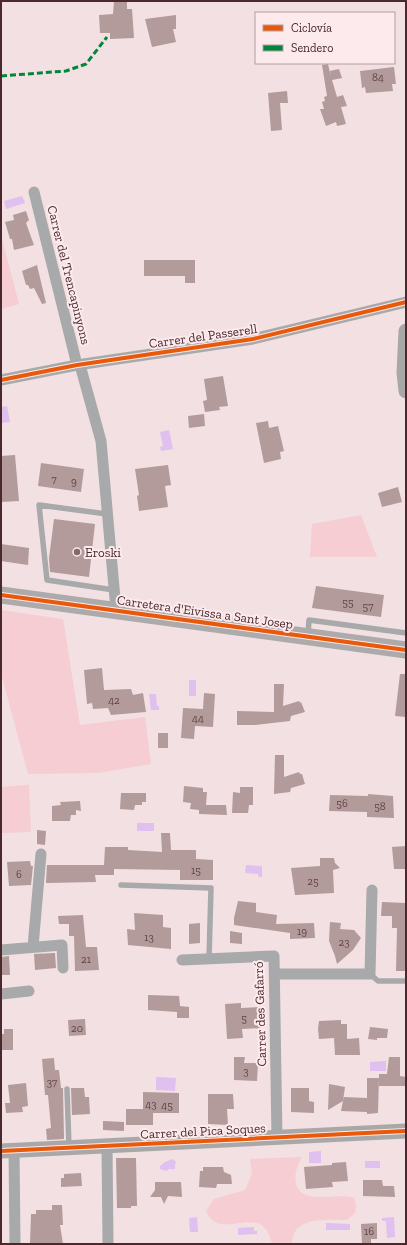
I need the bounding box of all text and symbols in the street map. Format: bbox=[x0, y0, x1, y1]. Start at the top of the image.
legend bbox=[255, 12, 395, 64]
text: Ciclovía bbox=[291, 21, 332, 35]
text: Sendero bbox=[291, 41, 333, 55]
house number: 84 bbox=[372, 71, 384, 84]
street label: Carrer del Trencapinyons bbox=[44, 204, 94, 346]
street label: Carrer del Passerell bbox=[148, 321, 259, 351]
house number: 7 bbox=[51, 473, 57, 486]
house number: 9 bbox=[71, 475, 77, 488]
place label: Eroski bbox=[85, 545, 121, 560]
marker: Eroski bbox=[72, 547, 82, 557]
street label: Carretera d'Eivissa a Sant Josep bbox=[116, 592, 294, 632]
house number: 55 bbox=[342, 596, 354, 609]
house number: 57 bbox=[363, 600, 373, 613]
house number: 42 bbox=[108, 694, 120, 707]
house number: 44 bbox=[192, 712, 204, 725]
house number: 56 bbox=[336, 797, 348, 810]
house number: 58 bbox=[374, 800, 386, 813]
house number: 15 bbox=[191, 864, 201, 877]
house number: 6 bbox=[16, 868, 22, 881]
house number: 25 bbox=[307, 875, 319, 888]
house number: 19 bbox=[297, 925, 307, 938]
house number: 13 bbox=[144, 931, 154, 944]
house number: 23 bbox=[338, 936, 350, 949]
house number: 21 bbox=[81, 953, 92, 966]
street label: Carrer des Gafarró bbox=[251, 961, 269, 1067]
house number: 5 bbox=[241, 1012, 247, 1025]
house number: 20 bbox=[71, 1022, 83, 1035]
house number: 3 bbox=[243, 1065, 249, 1078]
house number: 37 bbox=[47, 1076, 57, 1089]
house number: 43 bbox=[145, 1098, 157, 1111]
house number: 45 bbox=[161, 1099, 173, 1112]
street label: Carrer del Pica Soques bbox=[140, 1120, 266, 1142]
house number: 16 bbox=[364, 1225, 374, 1238]

